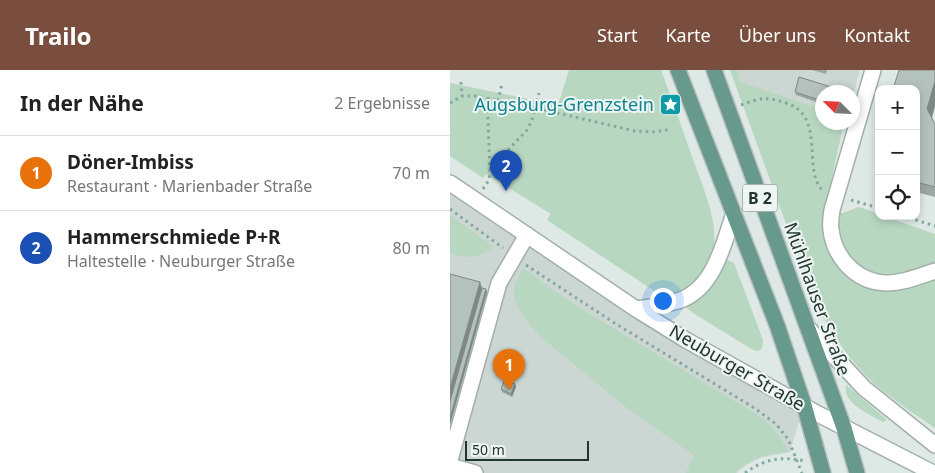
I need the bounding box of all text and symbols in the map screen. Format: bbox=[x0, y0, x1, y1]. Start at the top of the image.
text: Trailo bbox=[25, 19, 92, 52]
text: Start bbox=[597, 23, 637, 47]
text: Karte bbox=[665, 23, 711, 47]
text: Über uns bbox=[739, 23, 816, 47]
text: Kontakt bbox=[844, 23, 910, 47]
north arrow bbox=[815, 85, 860, 130]
map controls bbox=[875, 85, 920, 220]
button: + bbox=[875, 85, 920, 130]
text: In der Nähe bbox=[20, 89, 144, 117]
text: 2 Ergebnisse bbox=[334, 92, 430, 114]
place label: Augsburg-Grenzstein bbox=[474, 92, 654, 116]
place icon: Augsburg-Grenzstein bbox=[658, 93, 682, 117]
button: − bbox=[875, 130, 920, 175]
text: Döner-Imbiss bbox=[67, 149, 194, 175]
pin: 2 bbox=[490, 150, 522, 191]
text: 1 bbox=[31, 162, 41, 184]
text: 70 m bbox=[393, 162, 430, 184]
text: Restaurant · Marienbader Straße bbox=[67, 175, 312, 197]
button: locate bbox=[875, 175, 920, 220]
road number: B 2 bbox=[742, 185, 778, 212]
street label: Mühlhauser Straße bbox=[779, 219, 857, 379]
text: Hammerschmiede P+R bbox=[67, 224, 280, 250]
text: 2 bbox=[31, 237, 41, 259]
text: 80 m bbox=[393, 237, 430, 259]
text: Haltestelle · Neuburger Straße bbox=[67, 250, 295, 272]
your location bbox=[650, 288, 676, 314]
street label: Neuburger Straße bbox=[665, 319, 810, 416]
pin: 1 bbox=[493, 349, 525, 390]
scale bar bbox=[465, 438, 589, 461]
text: 50 m bbox=[472, 440, 505, 459]

